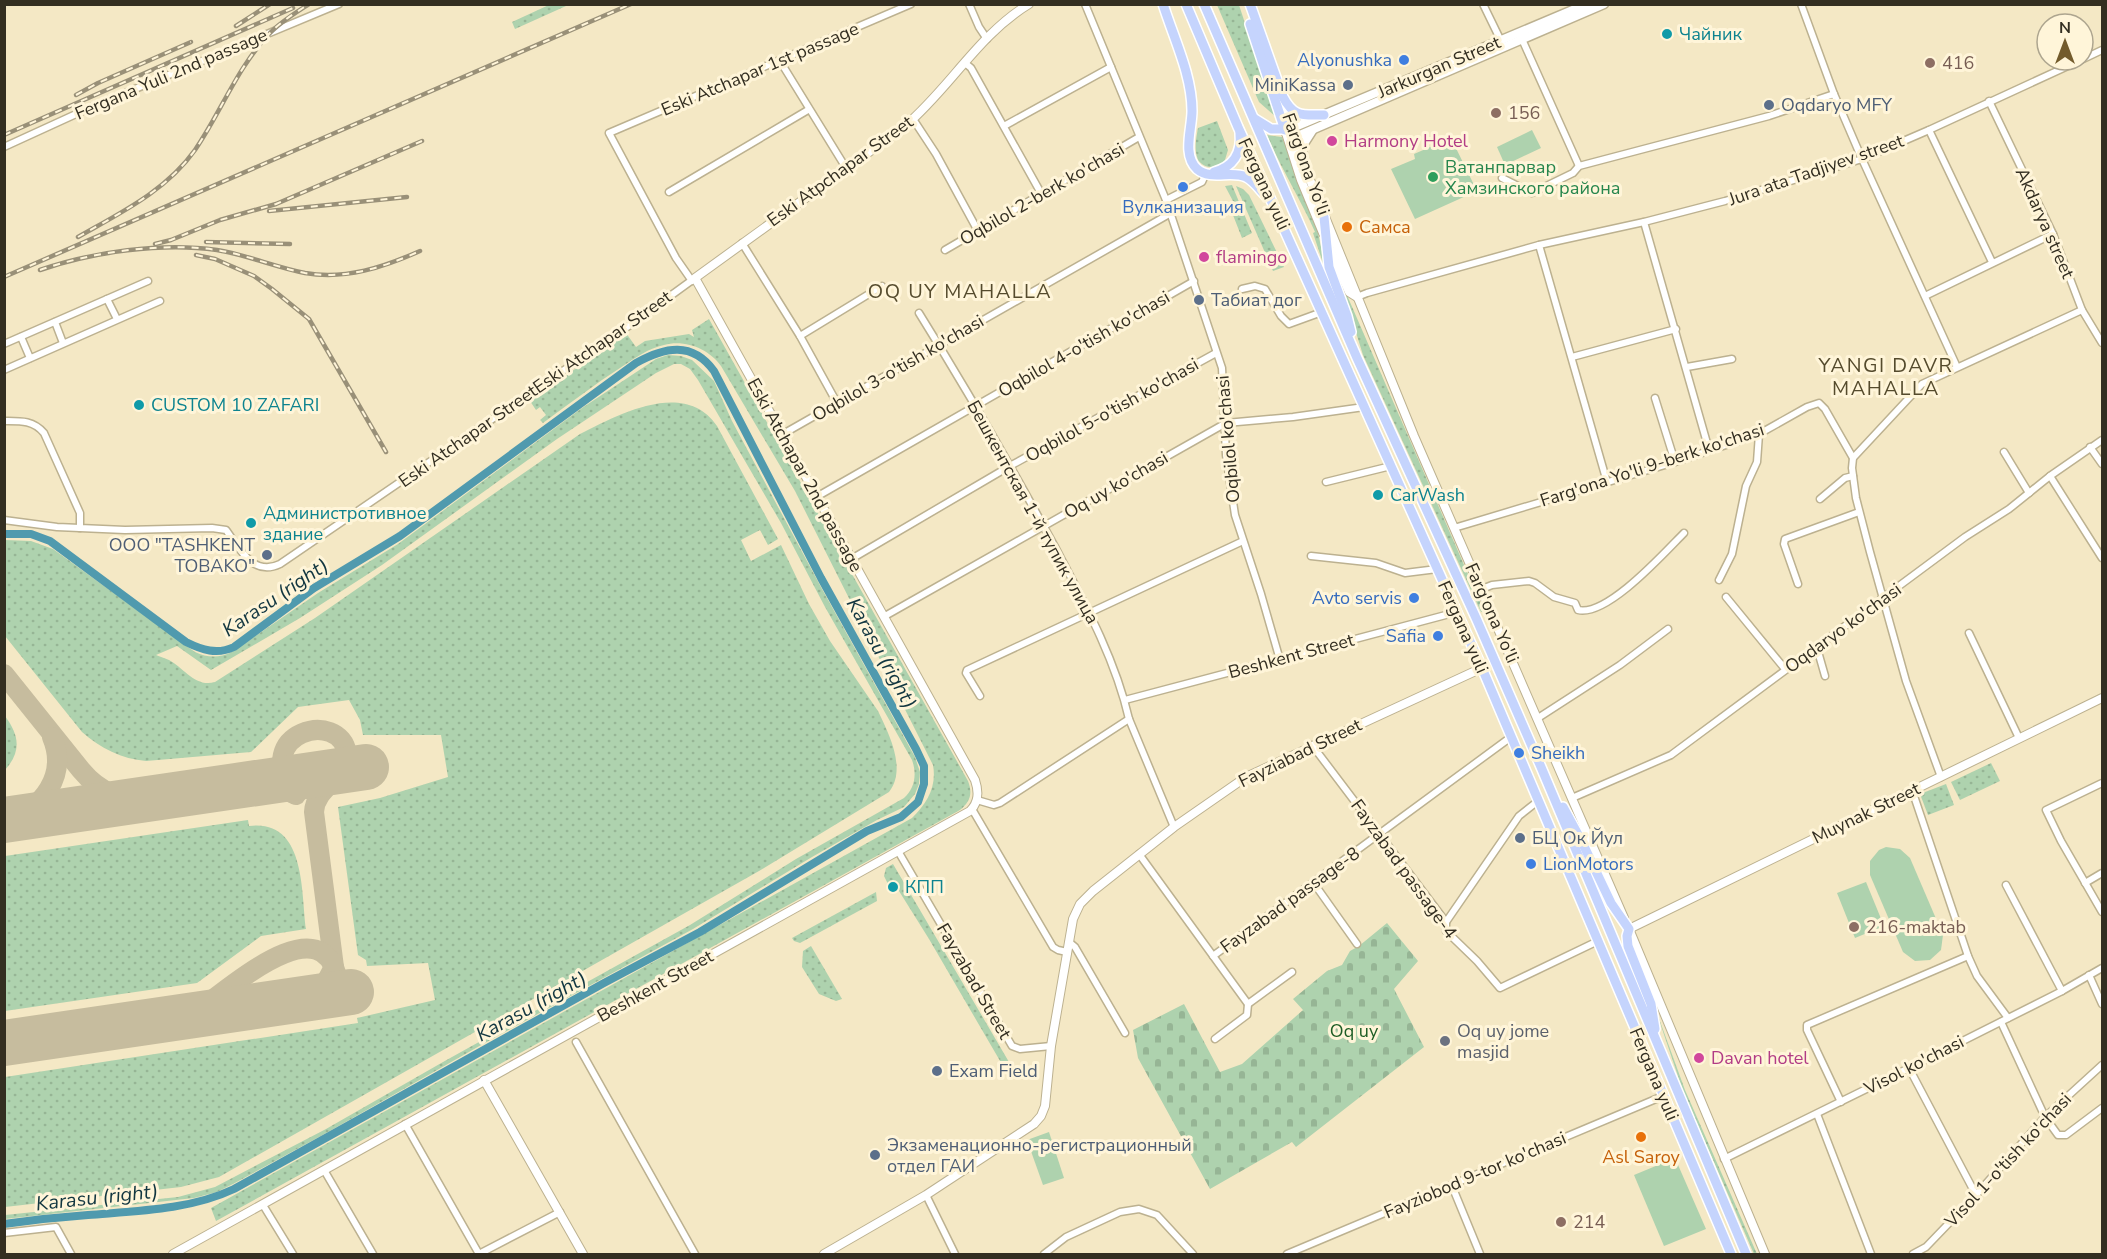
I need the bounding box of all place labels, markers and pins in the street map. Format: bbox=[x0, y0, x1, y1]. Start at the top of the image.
place label: Чайник bbox=[1679, 22, 1742, 46]
marker: Чайник bbox=[1660, 27, 1674, 41]
place label: Alyonushka bbox=[1297, 48, 1392, 72]
place label: 416 bbox=[1942, 51, 1974, 75]
marker: Alyonushka bbox=[1397, 53, 1411, 67]
marker: 416 bbox=[1923, 56, 1937, 70]
place label: MiniKassa bbox=[1254, 73, 1336, 97]
marker: MiniKassa bbox=[1341, 78, 1355, 92]
place label: Oqdaryo MFY bbox=[1781, 93, 1892, 117]
marker: Oqdaryo MFY bbox=[1762, 98, 1776, 112]
place label: 156 bbox=[1508, 101, 1540, 125]
marker: 156 bbox=[1489, 106, 1503, 120]
place label: Harmony Hotel bbox=[1344, 129, 1469, 153]
marker: Harmony Hotel bbox=[1325, 134, 1339, 148]
place label: Ватанпарвар Хамзинского района bbox=[1445, 155, 1620, 200]
marker: Ватанпарвар Хамзинского района bbox=[1426, 170, 1440, 184]
marker: Вулканизация bbox=[1176, 180, 1190, 194]
place label: Вулканизация bbox=[1122, 195, 1244, 219]
place label: Самса bbox=[1359, 215, 1411, 239]
marker: Самса bbox=[1340, 220, 1354, 234]
place label: flamingo bbox=[1216, 245, 1287, 269]
marker: flamingo bbox=[1197, 250, 1211, 264]
place label: Табиат дог bbox=[1211, 288, 1302, 312]
marker: Табиат дог bbox=[1192, 293, 1206, 307]
place label: CUSTOM 10 ZAFARI bbox=[151, 393, 319, 417]
marker: CUSTOM 10 ZAFARI bbox=[132, 398, 146, 412]
place label: CarWash bbox=[1390, 483, 1465, 507]
marker: CarWash bbox=[1371, 488, 1385, 502]
place label: Администротивное здание bbox=[263, 501, 426, 546]
marker: Администротивное здание bbox=[244, 516, 258, 530]
place label: OOO "TASHKENT TOBAKO" bbox=[109, 533, 255, 578]
marker: OOO "TASHKENT TOBAKO" bbox=[260, 548, 274, 562]
place label: Avto servis bbox=[1312, 586, 1402, 610]
marker: Avto servis bbox=[1407, 591, 1421, 605]
place label: Safia bbox=[1386, 624, 1426, 648]
marker: Safia bbox=[1431, 629, 1445, 643]
place label: Sheikh bbox=[1531, 741, 1585, 765]
marker: Sheikh bbox=[1512, 746, 1526, 760]
place label: БЦ Ок Йул bbox=[1532, 826, 1623, 850]
marker: БЦ Ок Йул bbox=[1513, 831, 1527, 845]
place label: LionMotors bbox=[1543, 852, 1634, 876]
marker: LionMotors bbox=[1524, 857, 1538, 871]
place label: КПП bbox=[905, 875, 944, 899]
marker: КПП bbox=[886, 880, 900, 894]
place label: 216-maktab bbox=[1866, 915, 1966, 939]
marker: 216-maktab bbox=[1847, 920, 1861, 934]
place label: Oq uy jome masjid bbox=[1457, 1019, 1549, 1064]
marker: Oq uy jome masjid bbox=[1438, 1034, 1452, 1048]
place label: Davan hotel bbox=[1711, 1046, 1809, 1070]
marker: Davan hotel bbox=[1692, 1051, 1706, 1065]
place label: Exam Field bbox=[949, 1059, 1038, 1083]
marker: Exam Field bbox=[930, 1064, 944, 1078]
marker: Asl Saroy bbox=[1634, 1130, 1648, 1144]
place label: Экзаменационно-регистрационный отдел ГАИ bbox=[887, 1133, 1192, 1178]
place label: Asl Saroy bbox=[1602, 1145, 1681, 1169]
marker: Экзаменационно-регистрационный отдел ГАИ bbox=[868, 1148, 882, 1162]
place label: 214 bbox=[1573, 1210, 1606, 1234]
marker: 214 bbox=[1554, 1215, 1568, 1229]

